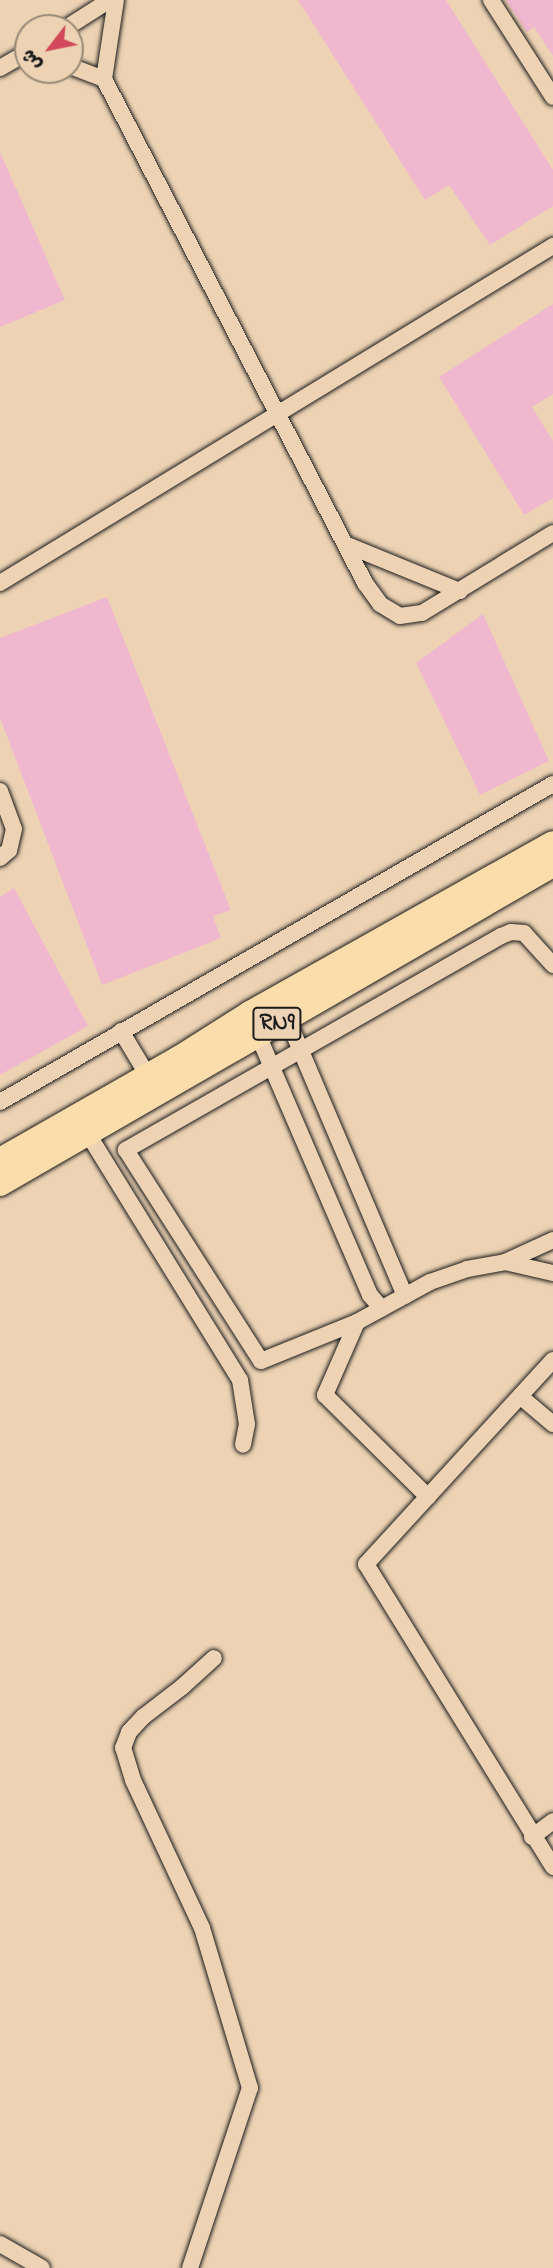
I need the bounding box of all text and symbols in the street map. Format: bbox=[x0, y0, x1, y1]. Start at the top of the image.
north arrow bbox=[14, 14, 84, 84]
text: ش bbox=[15, 43, 49, 75]
road number: RN9 bbox=[251, 1004, 303, 1044]

